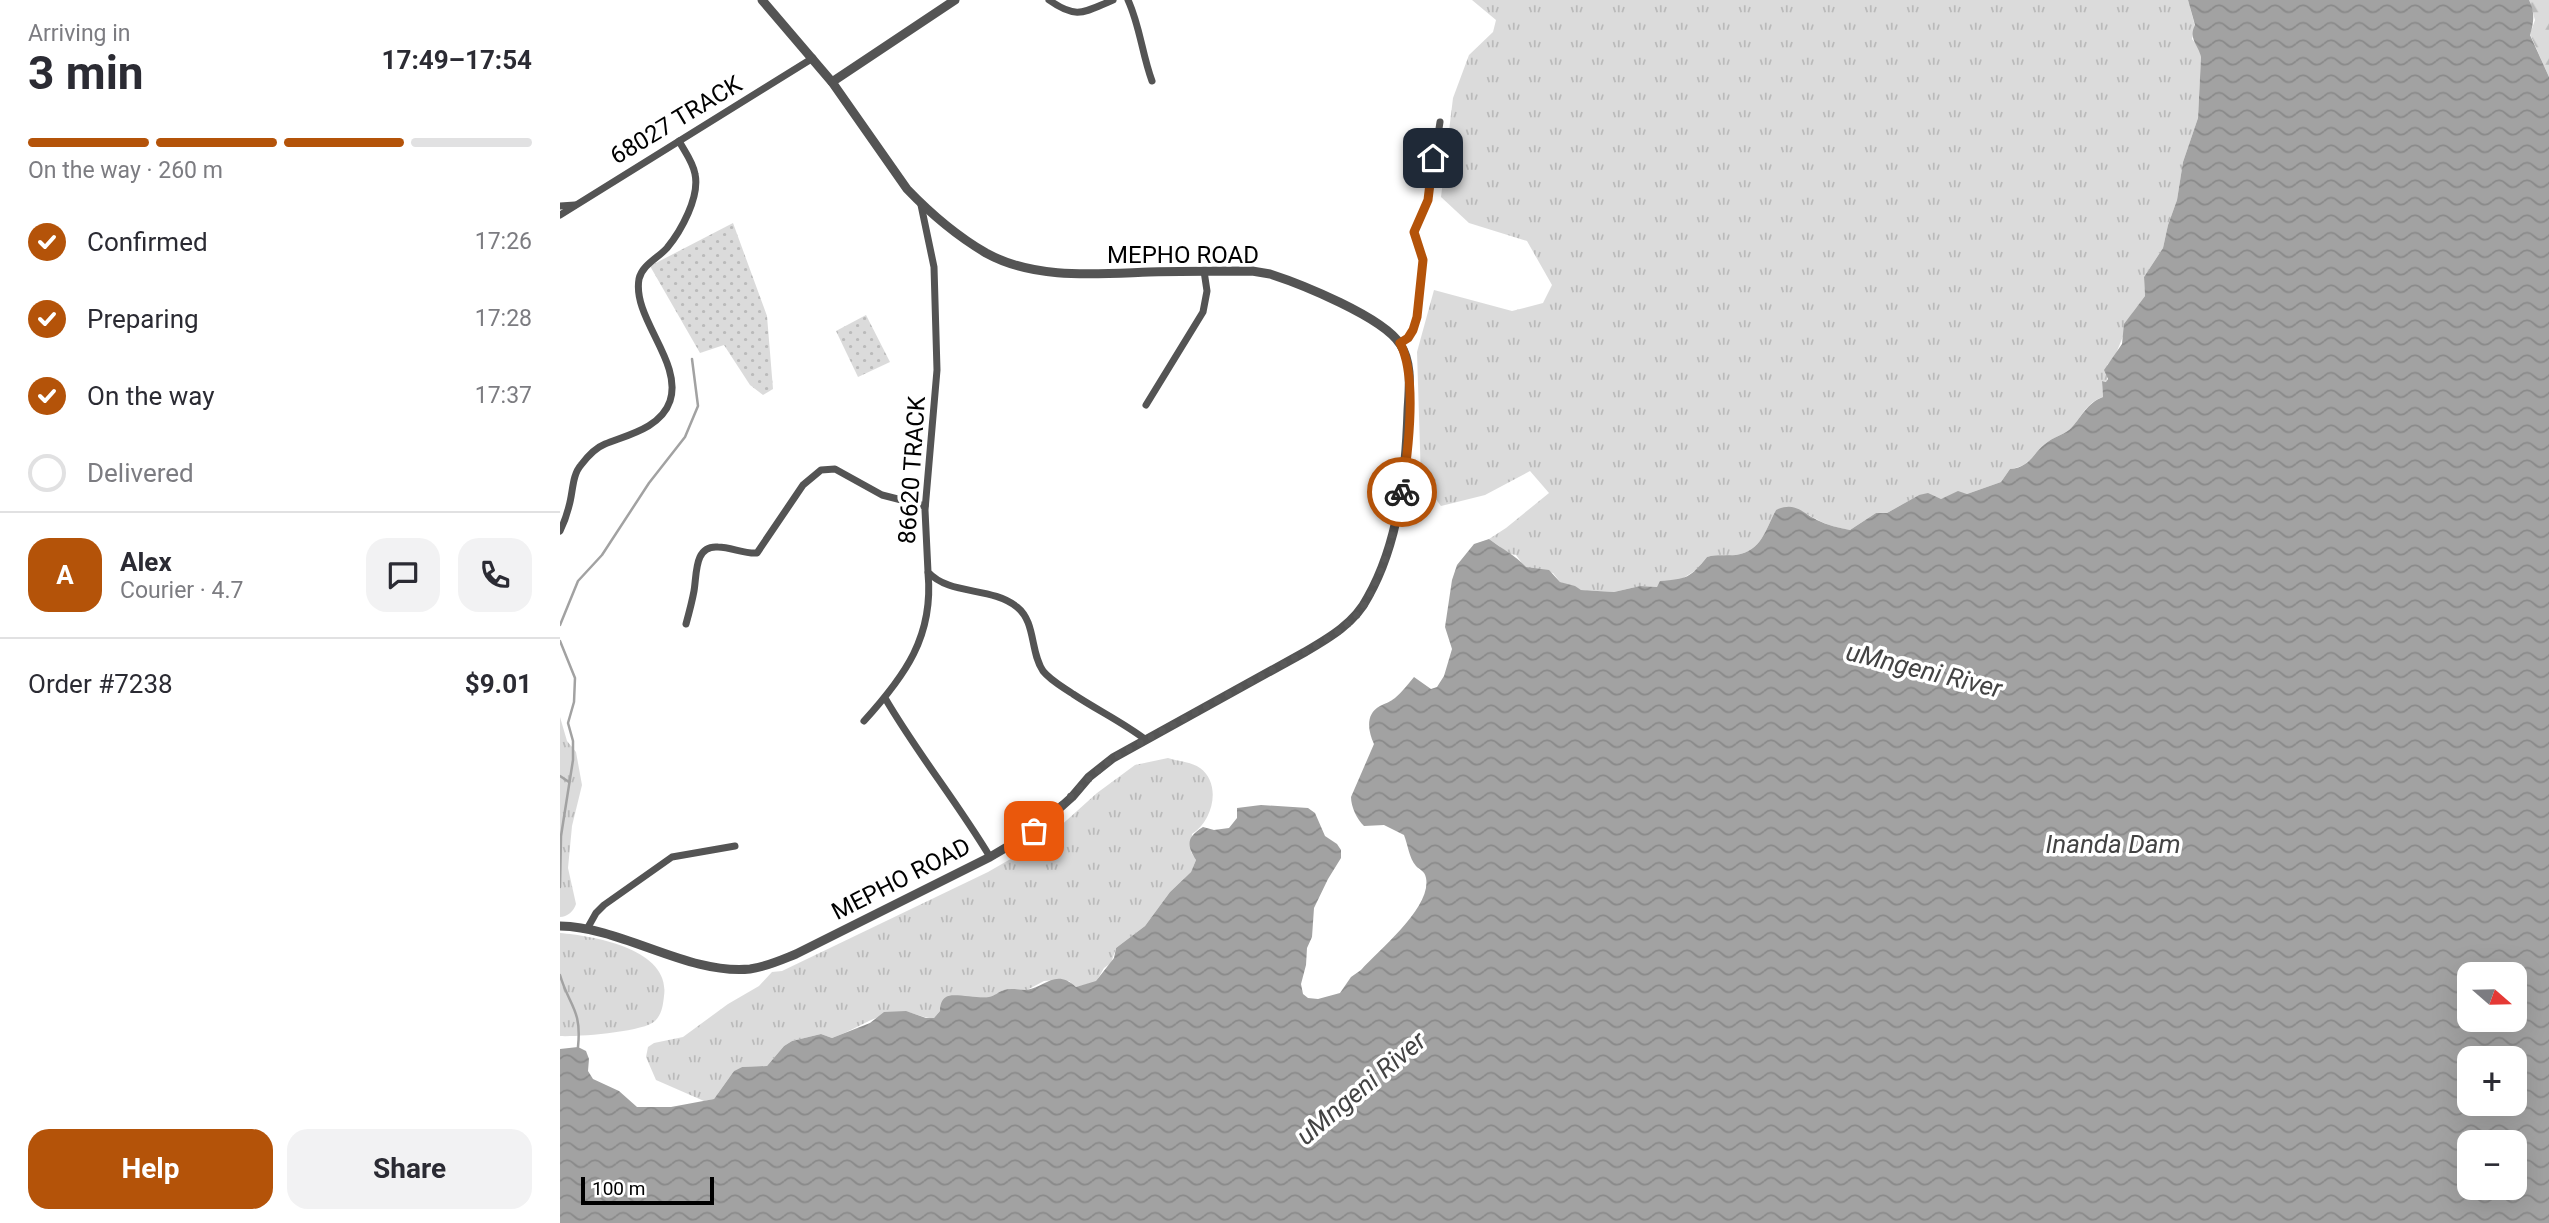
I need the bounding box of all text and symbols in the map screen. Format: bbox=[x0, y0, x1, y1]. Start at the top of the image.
text: Arriving in bbox=[28, 20, 131, 47]
text: 17:49–17:54 bbox=[382, 45, 532, 75]
text: 3 min bbox=[28, 46, 144, 100]
street label: 68027 TRACK bbox=[605, 69, 748, 170]
pin bbox=[1403, 128, 1463, 188]
icon: home bbox=[1414, 139, 1452, 177]
text: On the way · 260 m bbox=[28, 157, 223, 184]
icon: check bbox=[28, 223, 66, 261]
text: Confirmed bbox=[87, 227, 208, 257]
text: 17:26 bbox=[475, 228, 532, 255]
street label: MEPHO ROAD bbox=[1107, 241, 1259, 269]
icon: check bbox=[28, 300, 66, 338]
text: Preparing bbox=[87, 304, 199, 334]
text: 17:28 bbox=[475, 305, 532, 332]
icon: check bbox=[28, 377, 66, 415]
text: On the way bbox=[87, 381, 215, 411]
text: 17:37 bbox=[475, 382, 532, 409]
street label: 86620 TRACK bbox=[893, 394, 931, 545]
courier bbox=[1367, 457, 1437, 527]
text: Delivered bbox=[87, 458, 194, 488]
icon: bike bbox=[1383, 473, 1421, 511]
button: chat bbox=[366, 538, 440, 612]
button: phone bbox=[458, 538, 532, 612]
text: Alex bbox=[120, 547, 172, 577]
text: A bbox=[56, 560, 74, 590]
text: Courier · 4.7 bbox=[120, 577, 243, 604]
water label: uMngeni River bbox=[1843, 636, 2006, 704]
text: Order #7238 bbox=[28, 669, 173, 699]
text: $9.01 bbox=[465, 669, 532, 699]
pin bbox=[1004, 801, 1064, 861]
icon: bag bbox=[1015, 812, 1053, 850]
water label: Inanda Dam bbox=[2045, 829, 2181, 859]
street label: MEPHO ROAD bbox=[827, 832, 975, 926]
north arrow bbox=[2457, 962, 2527, 1032]
map controls bbox=[2457, 962, 2527, 1200]
water label: uMngeni River bbox=[1290, 1024, 1433, 1151]
button: + bbox=[2457, 1046, 2527, 1116]
button: Help bbox=[28, 1129, 273, 1209]
button: Share bbox=[287, 1129, 532, 1209]
button: − bbox=[2457, 1130, 2527, 1200]
scale bar bbox=[581, 1174, 714, 1206]
text: 100 m bbox=[592, 1177, 645, 1200]

